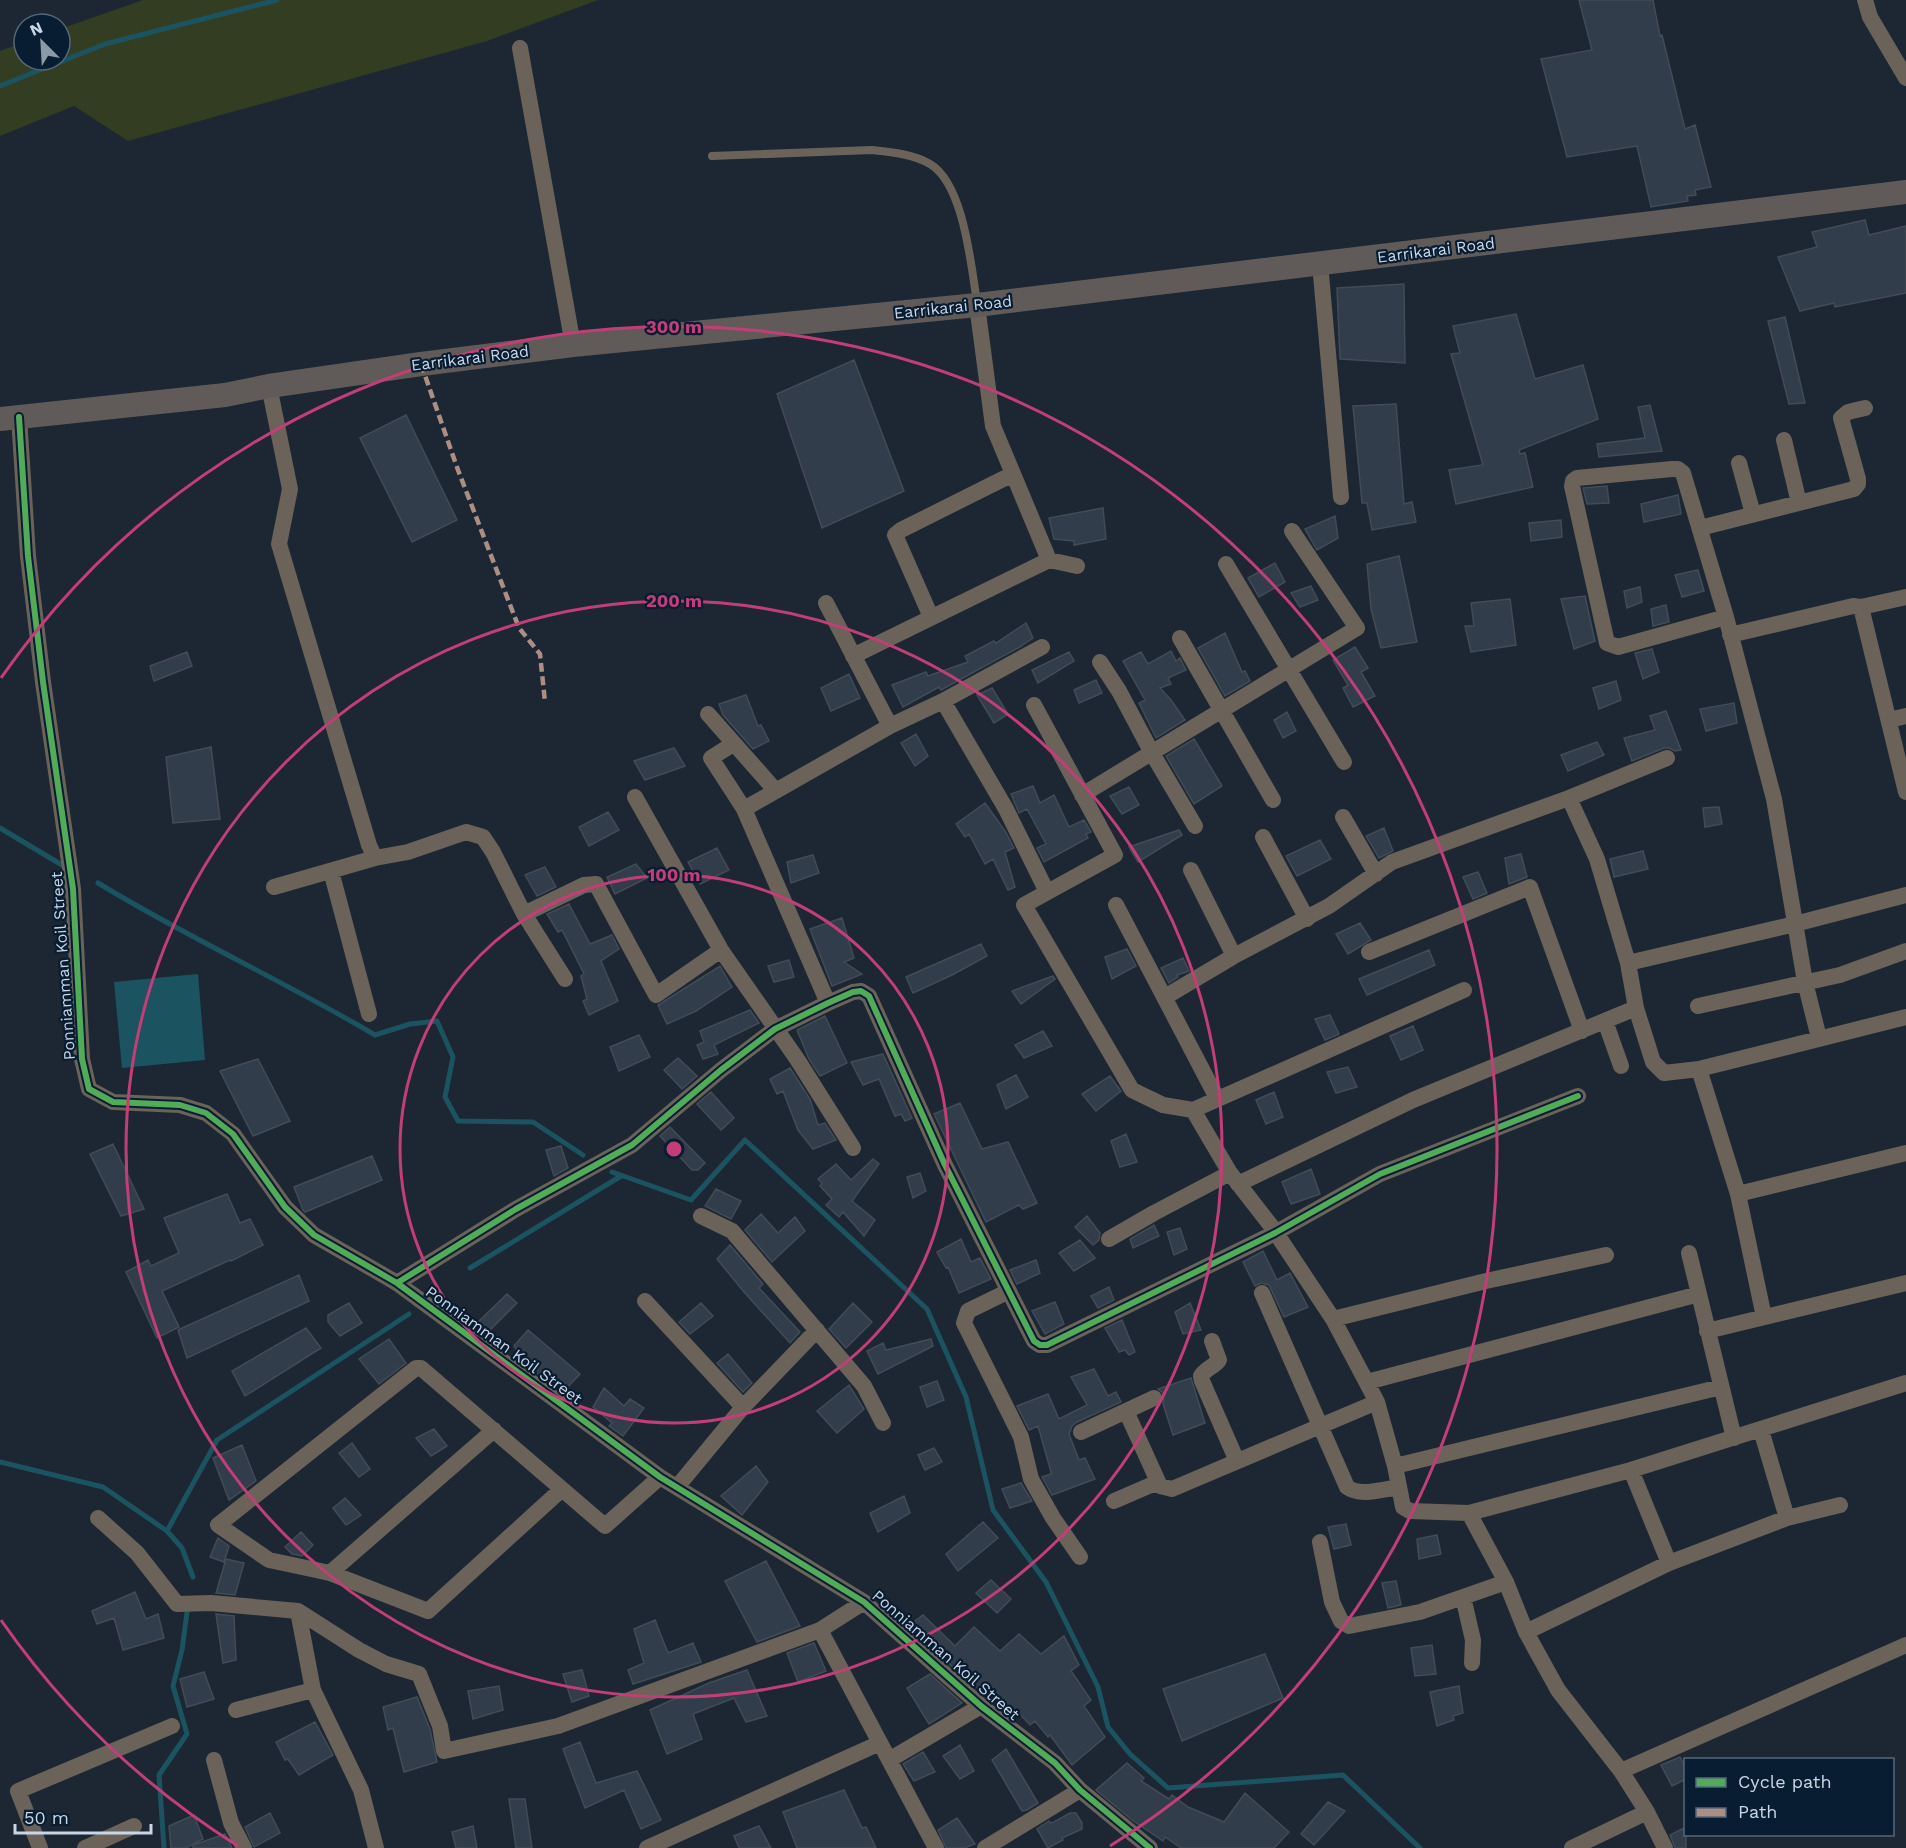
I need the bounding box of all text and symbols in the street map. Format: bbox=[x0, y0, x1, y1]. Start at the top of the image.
north arrow bbox=[12, 12, 72, 72]
text: N bbox=[27, 18, 45, 40]
street label: Earrikarai Road bbox=[1376, 233, 1496, 267]
street label: Earrikarai Road bbox=[893, 291, 1013, 323]
text: 300 m bbox=[646, 316, 702, 337]
street label: Earrikarai Road bbox=[410, 341, 530, 375]
text: 200 m bbox=[646, 590, 702, 611]
text: 100 m bbox=[647, 864, 701, 885]
street label: Ponniamman Koil Street bbox=[47, 871, 79, 1061]
centre of rings bbox=[664, 1139, 684, 1159]
street label: Ponniamman Koil Street bbox=[422, 1282, 586, 1408]
street label: Ponniamman Koil Street bbox=[868, 1586, 1024, 1724]
legend bbox=[1684, 1758, 1894, 1836]
text: Cycle path bbox=[1738, 1771, 1832, 1792]
scale bar bbox=[15, 1797, 152, 1835]
text: Path bbox=[1738, 1801, 1778, 1822]
text: 50 m bbox=[24, 1807, 69, 1828]

